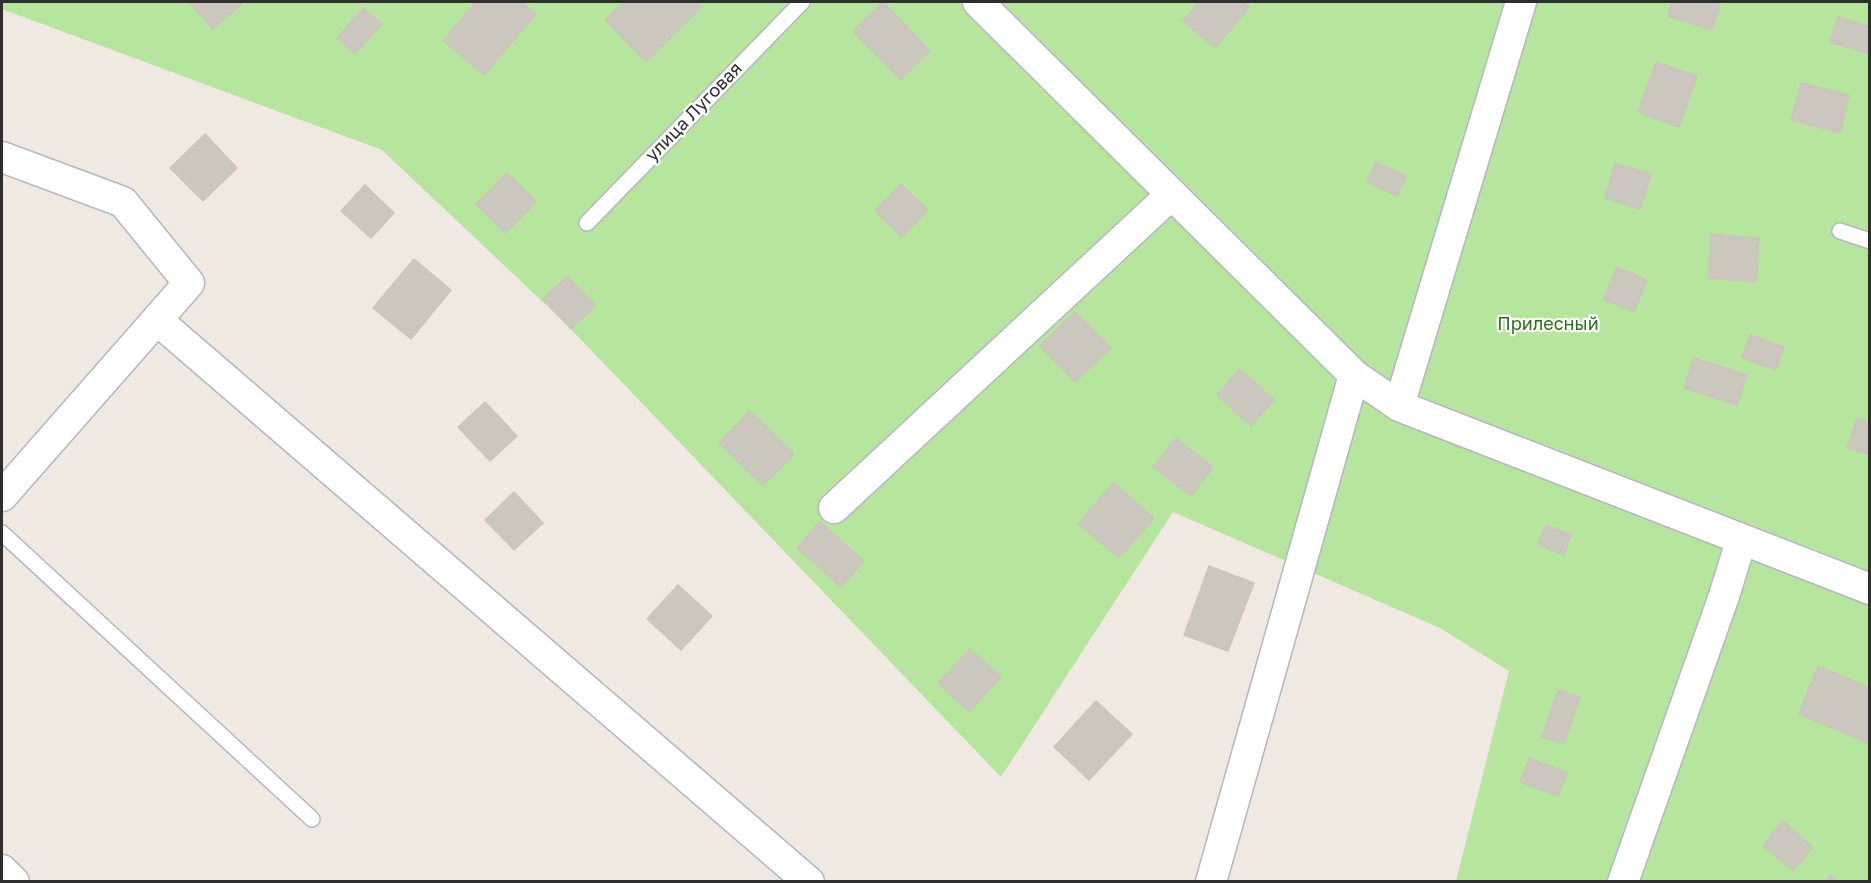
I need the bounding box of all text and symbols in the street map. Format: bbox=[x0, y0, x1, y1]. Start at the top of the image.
street label: улица Луговая bbox=[641, 58, 747, 166]
park label: Прилесный bbox=[1497, 313, 1599, 335]

